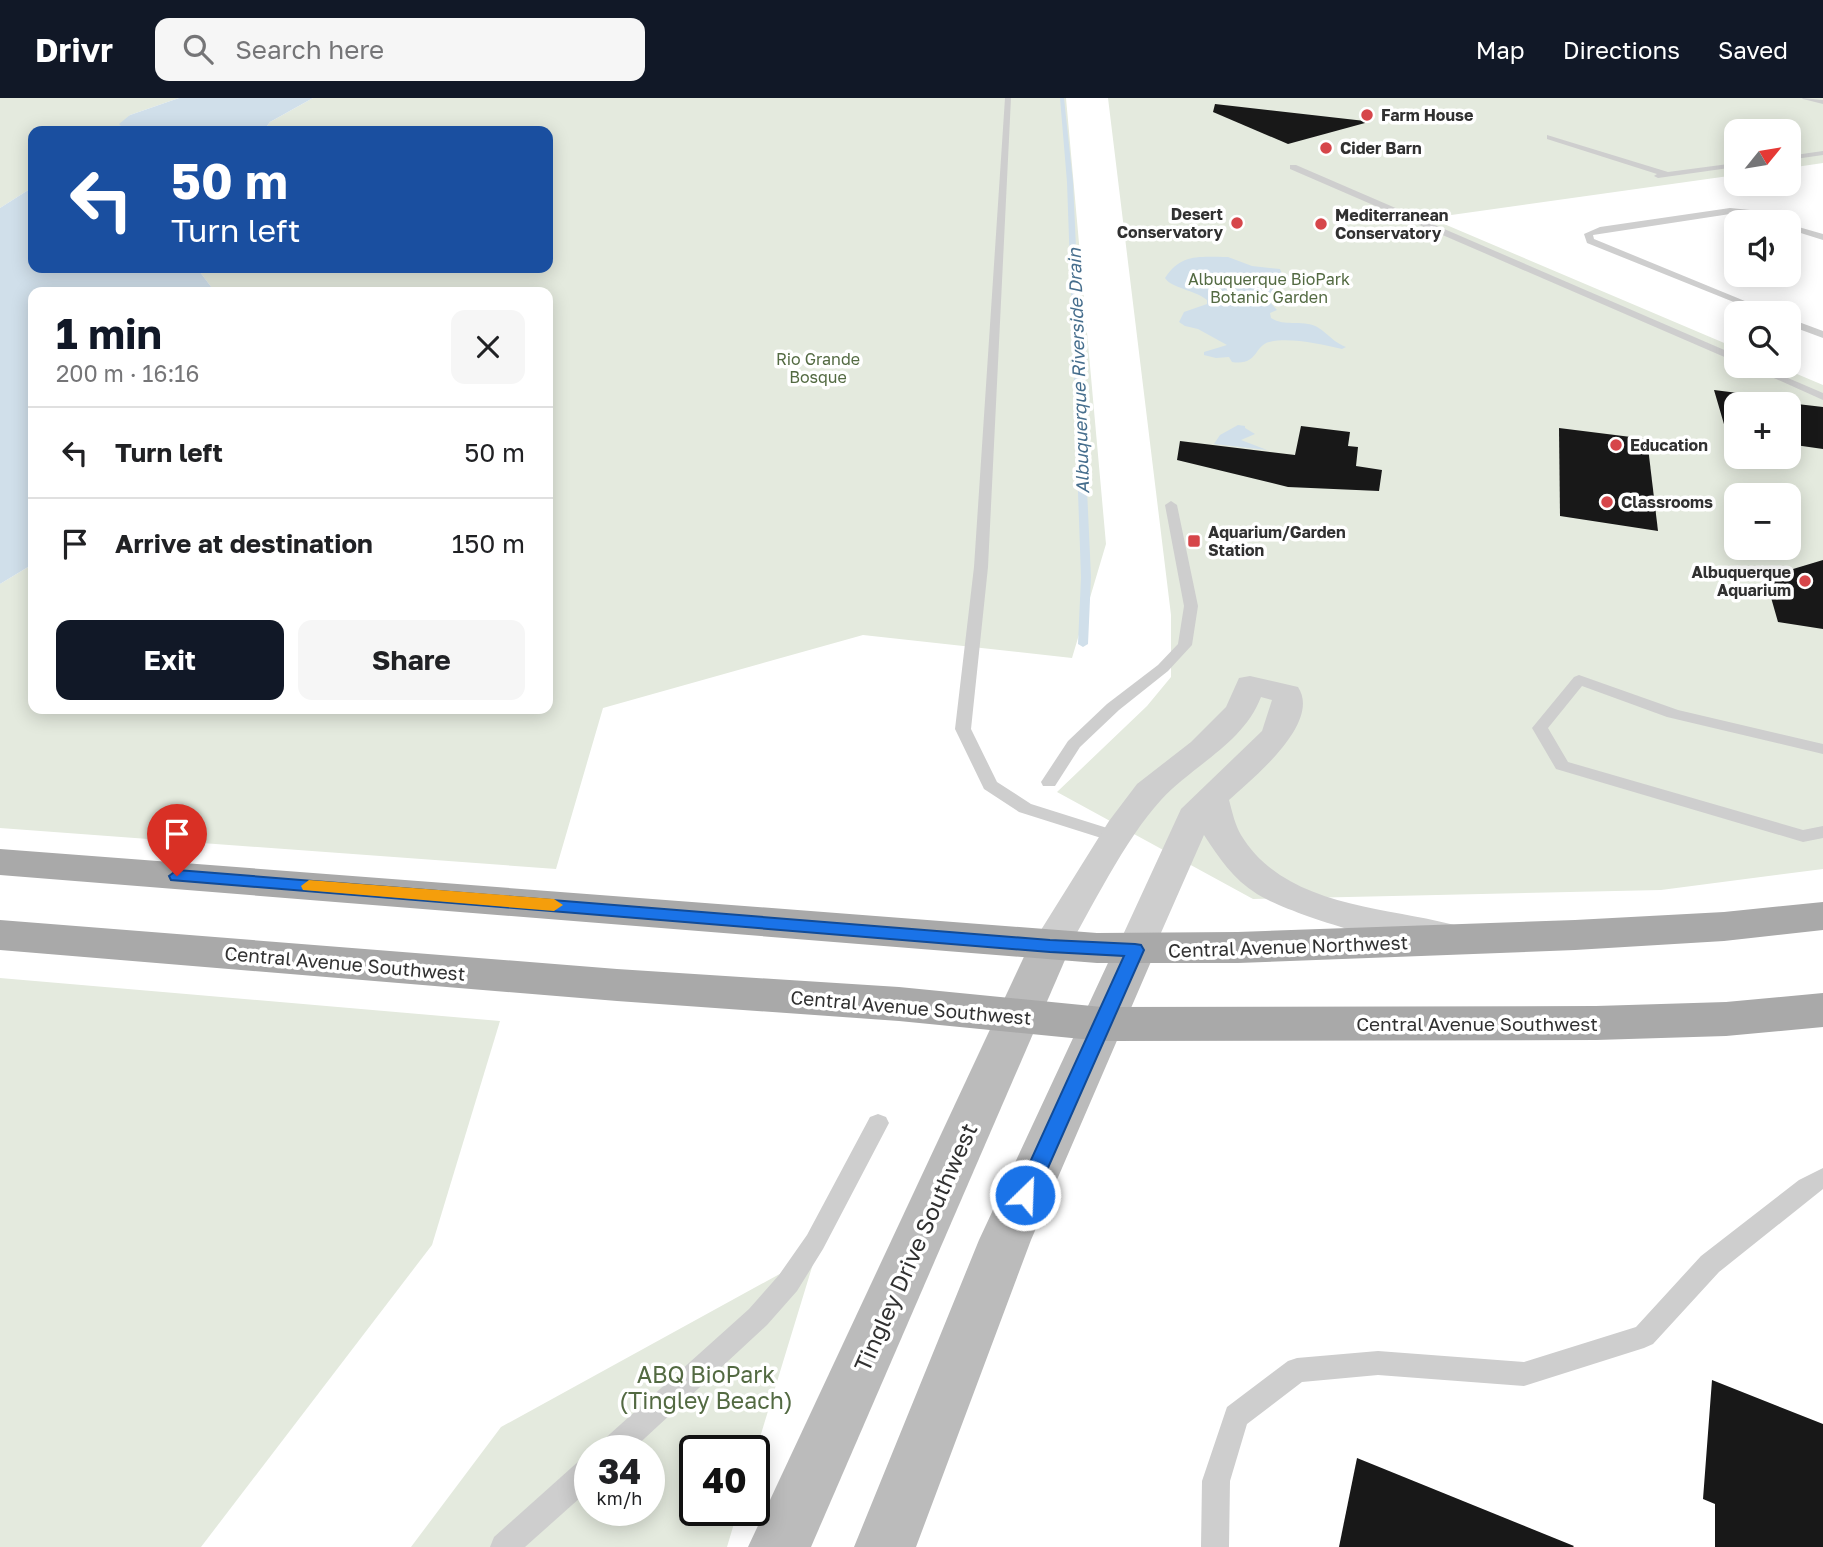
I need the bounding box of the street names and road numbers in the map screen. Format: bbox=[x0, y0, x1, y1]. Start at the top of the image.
street label: Central Avenue Northwest bbox=[1168, 930, 1408, 962]
street label: Central Avenue Southwest bbox=[224, 941, 466, 985]
street label: Central Avenue Southwest bbox=[790, 985, 1032, 1029]
street label: Central Avenue Southwest bbox=[1356, 1012, 1598, 1035]
street label: Tingley Drive Southwest bbox=[848, 1119, 982, 1375]

